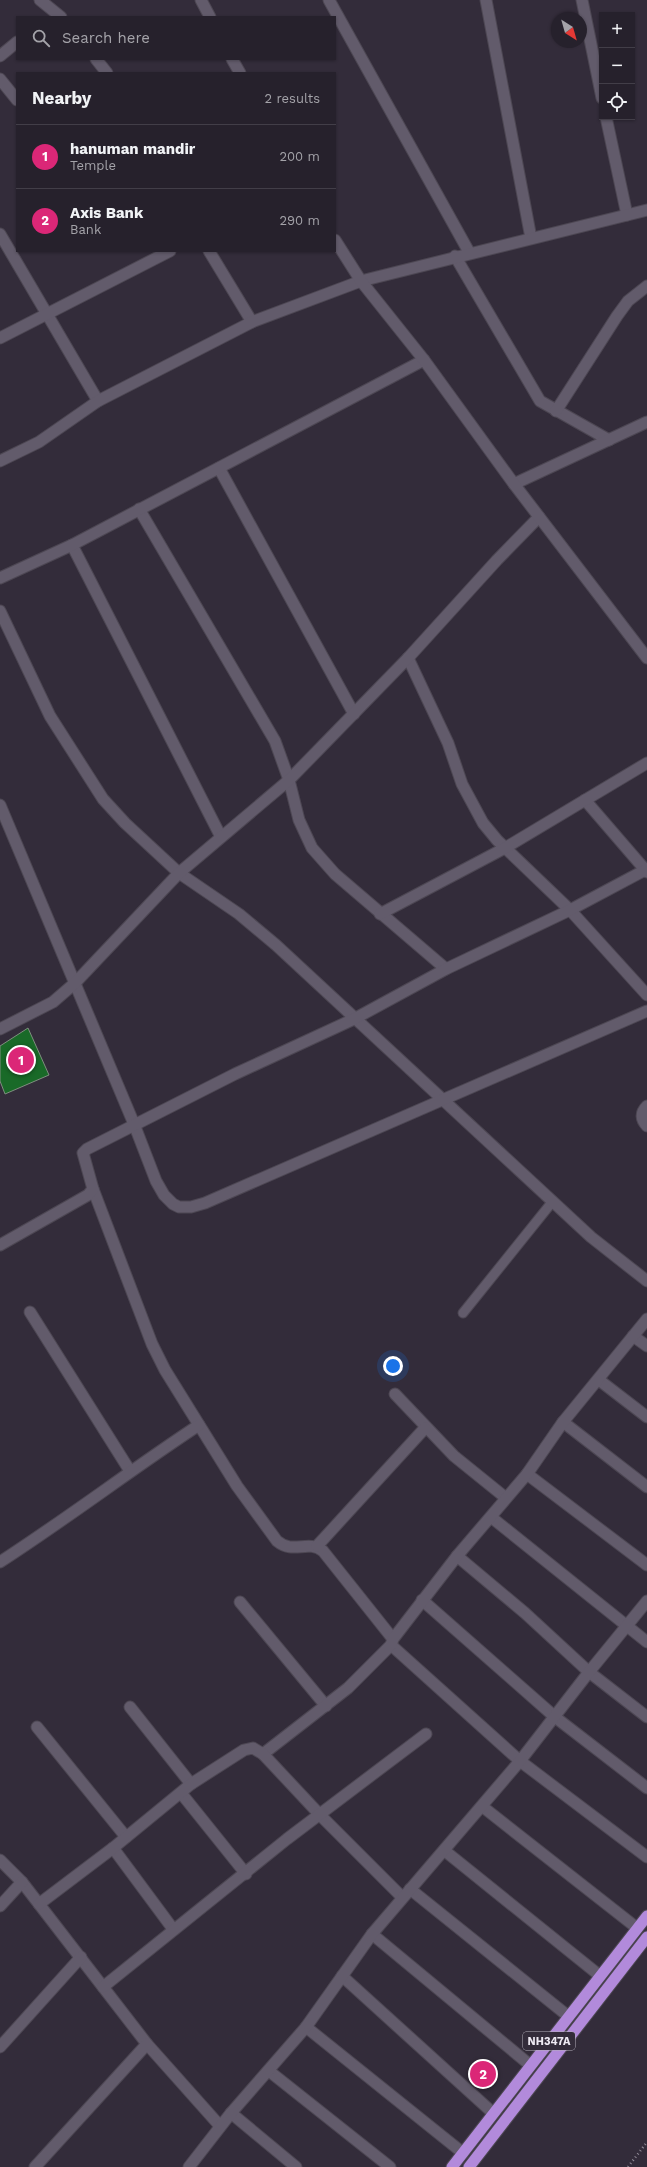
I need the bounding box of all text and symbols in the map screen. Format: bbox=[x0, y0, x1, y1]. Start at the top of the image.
north arrow bbox=[551, 12, 587, 48]
map controls bbox=[599, 12, 635, 120]
button: + bbox=[599, 12, 635, 48]
search box bbox=[16, 16, 336, 60]
icon: search bbox=[30, 27, 52, 49]
text: Search here bbox=[62, 29, 150, 47]
button: − bbox=[599, 48, 635, 84]
button: locate bbox=[599, 84, 635, 120]
text: Nearby bbox=[32, 88, 91, 108]
text: 2 results bbox=[265, 91, 320, 106]
text: hanuman mandir bbox=[70, 140, 195, 158]
text: 1 bbox=[42, 149, 48, 164]
text: 200 m bbox=[279, 149, 320, 164]
text: Temple bbox=[70, 158, 116, 173]
text: Axis Bank bbox=[70, 204, 143, 222]
text: 2 bbox=[41, 213, 49, 228]
text: 290 m bbox=[279, 213, 320, 228]
text: Bank bbox=[70, 222, 101, 237]
pin: 1 bbox=[8, 1045, 34, 1075]
your location bbox=[383, 1356, 403, 1376]
road number: NH347A bbox=[523, 2032, 575, 2050]
pin: 2 bbox=[470, 2059, 496, 2089]

